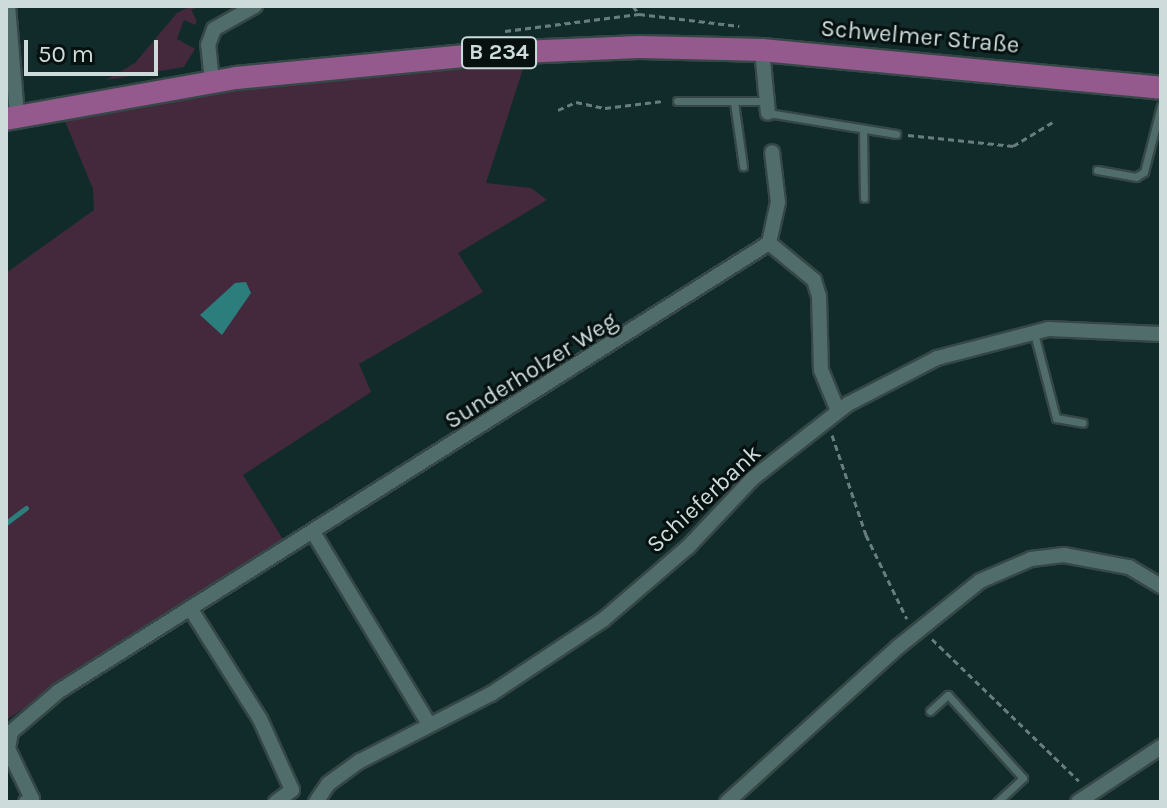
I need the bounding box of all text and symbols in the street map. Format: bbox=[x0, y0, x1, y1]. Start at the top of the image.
street label: Schwelmer Straße bbox=[819, 14, 1021, 60]
scale bar bbox=[28, 24, 162, 74]
road number: B 234 bbox=[461, 35, 537, 71]
text: 50 m bbox=[38, 40, 94, 68]
street label: Sunderholzer Weg bbox=[440, 306, 622, 436]
street label: Schieferbank bbox=[641, 439, 767, 559]

